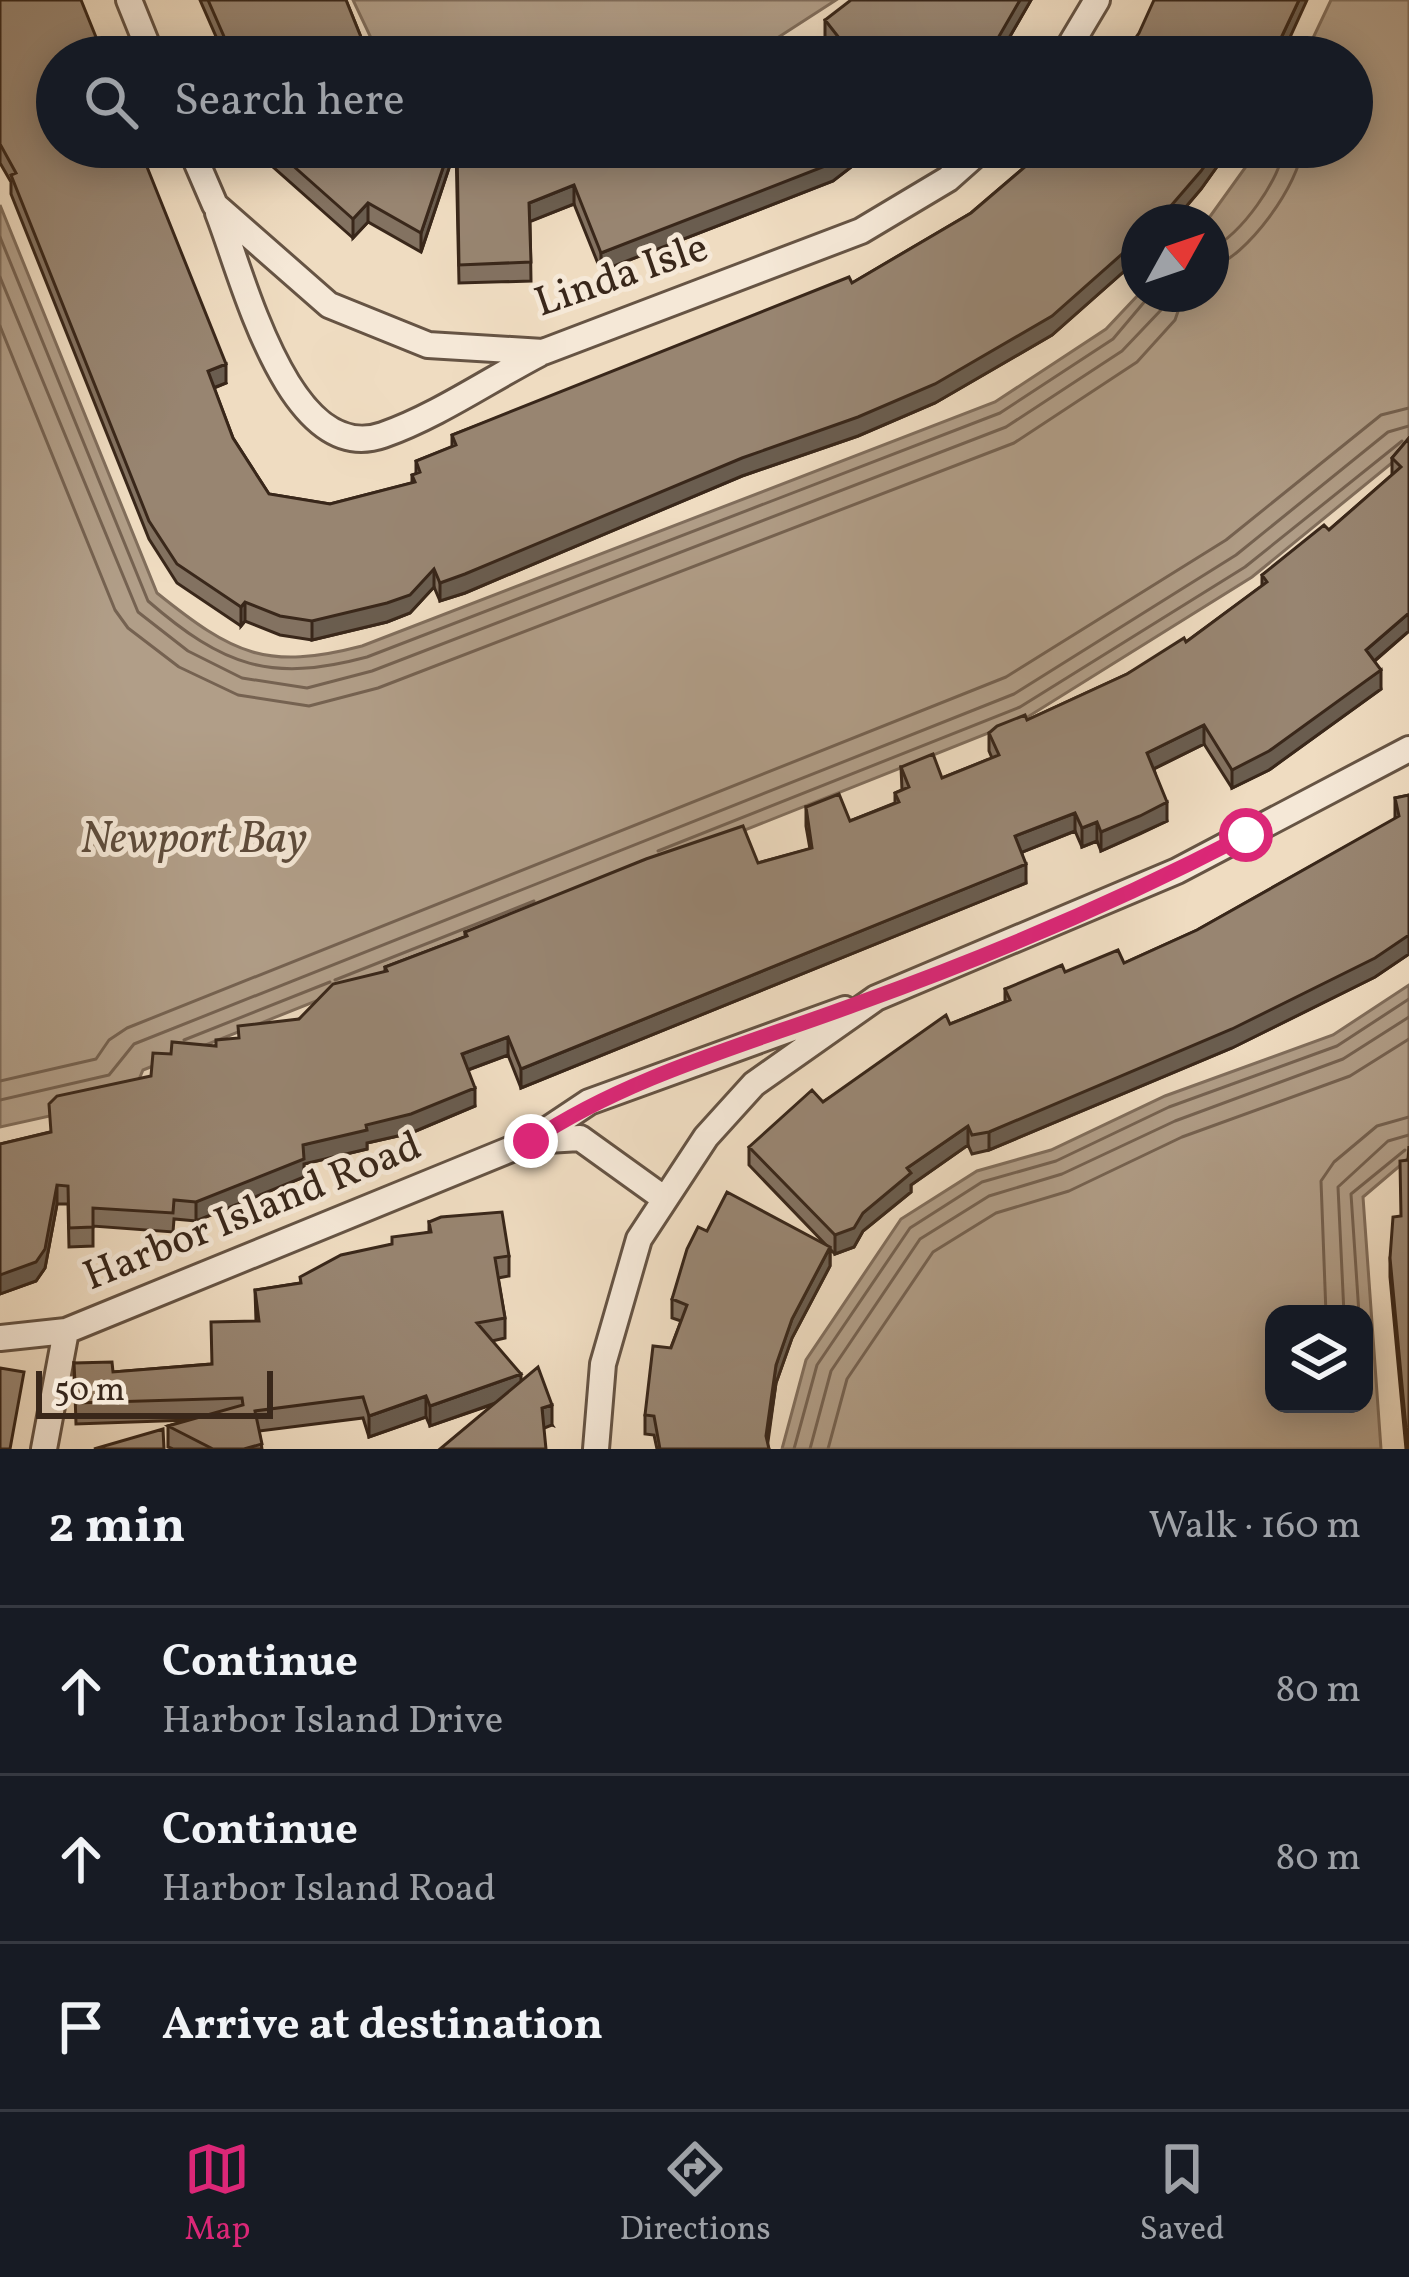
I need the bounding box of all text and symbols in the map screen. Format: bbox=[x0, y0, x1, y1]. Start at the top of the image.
search box bbox=[36, 36, 1373, 168]
icon: search bbox=[78, 69, 144, 135]
text: Search here bbox=[174, 71, 405, 134]
north arrow bbox=[1121, 204, 1229, 312]
street label: Linda Isle bbox=[528, 220, 716, 334]
route start bbox=[1219, 808, 1273, 862]
water label: Newport Bay bbox=[81, 809, 307, 872]
route end bbox=[504, 1114, 558, 1168]
street label: Harbor Island Road bbox=[75, 1118, 431, 1308]
map controls bbox=[1265, 1305, 1373, 1413]
button: layers bbox=[1265, 1305, 1373, 1413]
scale bar bbox=[36, 1365, 273, 1418]
text: 50 m bbox=[54, 1369, 125, 1415]
text: 2 min bbox=[48, 1492, 186, 1563]
text: Walk · 160 m bbox=[1148, 1500, 1361, 1554]
text: Continue bbox=[162, 1632, 358, 1695]
icon: ahead bbox=[48, 1658, 114, 1724]
text: 80 m bbox=[1275, 1664, 1361, 1718]
text: Harbor Island Drive bbox=[162, 1695, 503, 1749]
text: Continue bbox=[162, 1800, 358, 1863]
icon: ahead bbox=[48, 1826, 114, 1892]
text: 80 m bbox=[1275, 1832, 1361, 1886]
text: Harbor Island Road bbox=[162, 1863, 496, 1917]
icon: arrive bbox=[48, 1994, 114, 2060]
text: Arrive at destination bbox=[162, 1995, 603, 2058]
tab: Map bbox=[184, 2136, 251, 2254]
tab: Directions bbox=[619, 2136, 771, 2254]
tab: Saved bbox=[1140, 2136, 1225, 2254]

